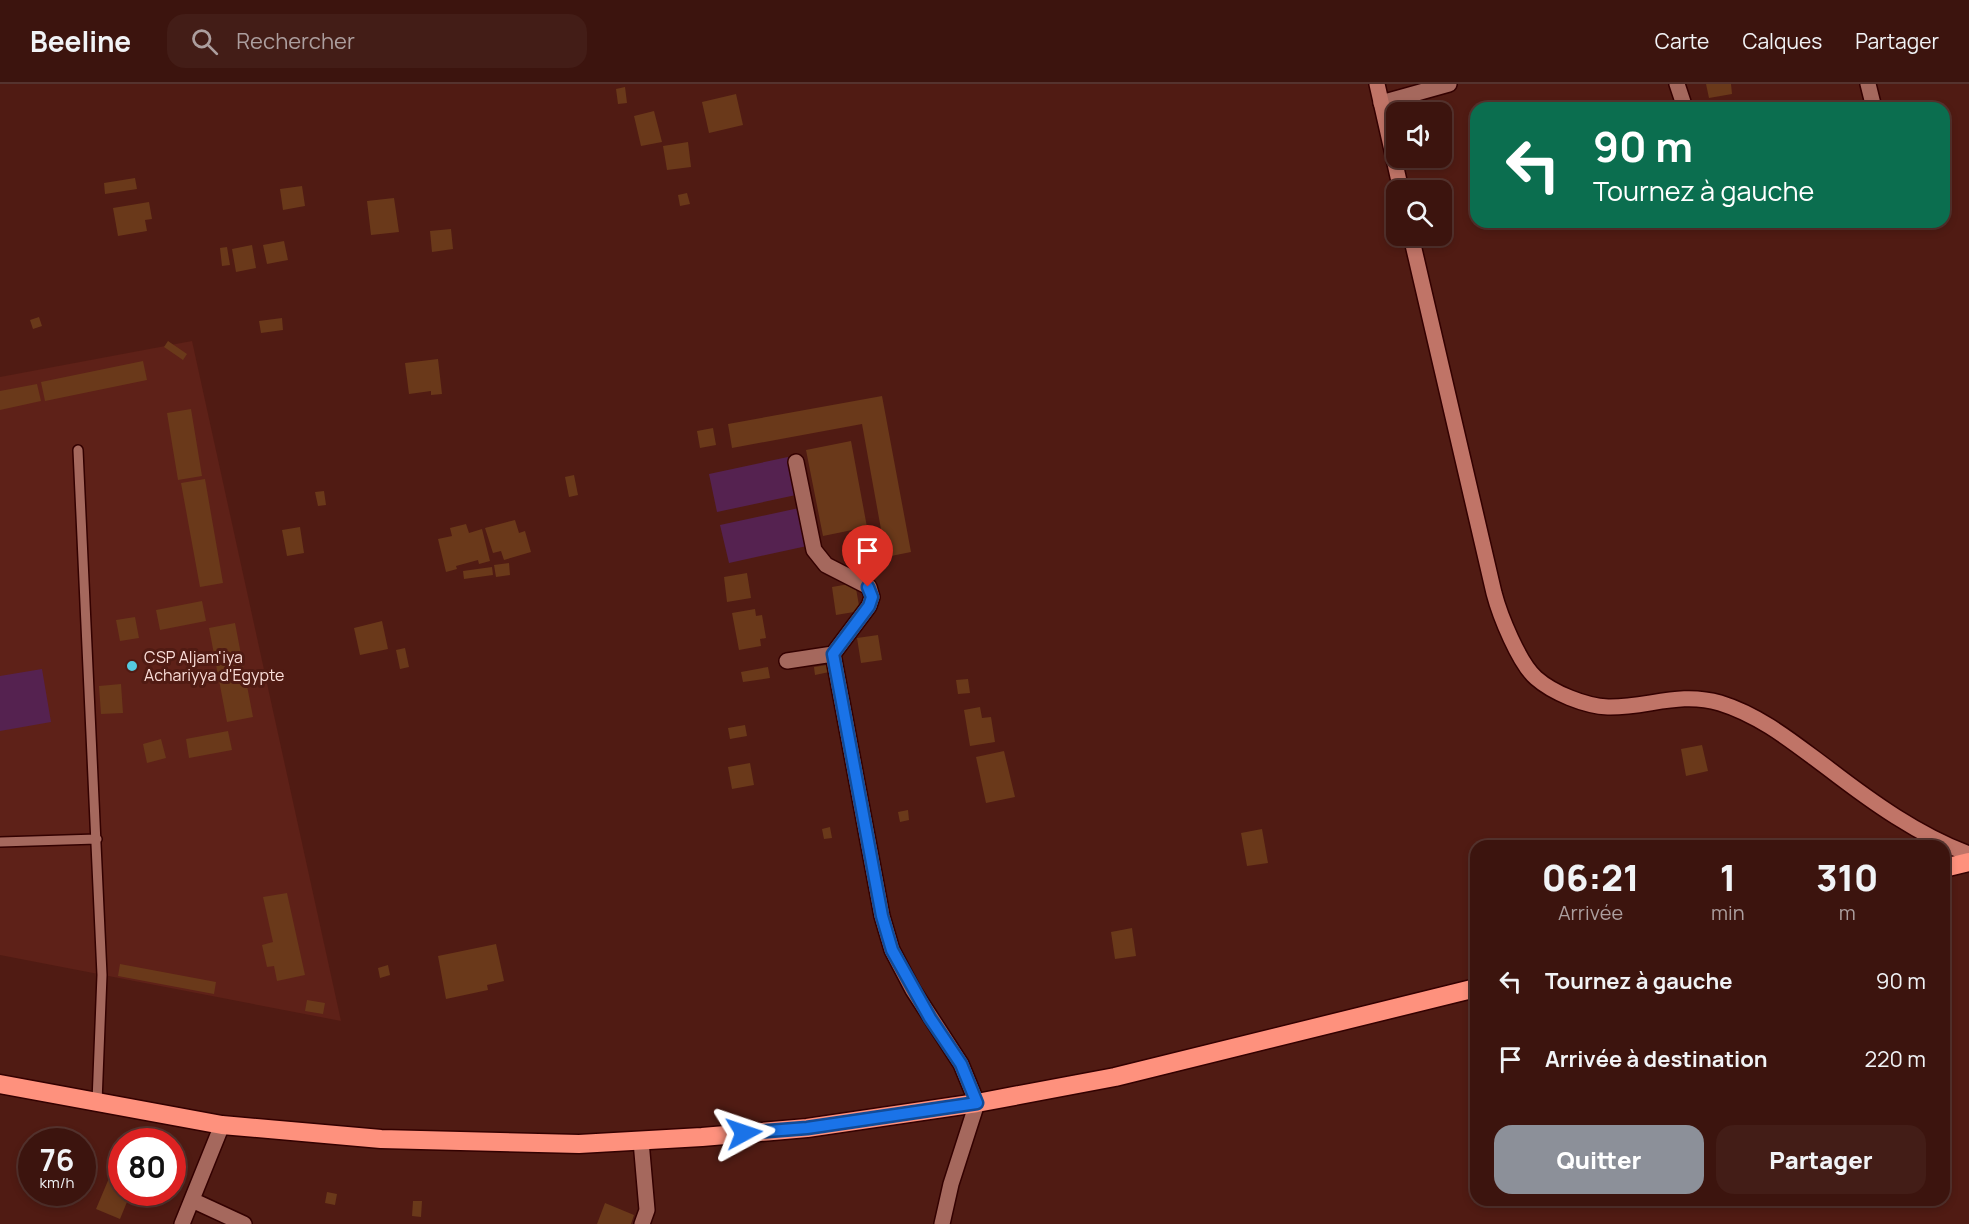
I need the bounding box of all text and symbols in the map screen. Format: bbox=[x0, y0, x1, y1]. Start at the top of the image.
search box bbox=[167, 14, 587, 68]
text: Beeline bbox=[30, 22, 131, 60]
icon: search bbox=[188, 25, 221, 58]
text: Rechercher bbox=[236, 26, 355, 56]
text: Carte bbox=[1655, 27, 1709, 55]
text: Calques bbox=[1742, 27, 1822, 55]
text: Partager bbox=[1855, 27, 1939, 55]
map controls bbox=[1386, 102, 1452, 246]
button: sound bbox=[1386, 102, 1452, 168]
text: 90 m bbox=[1593, 117, 1693, 175]
icon: left bbox=[1494, 126, 1572, 204]
text: Tournez à gauche bbox=[1593, 172, 1814, 209]
button: search bbox=[1386, 180, 1452, 246]
pin bbox=[842, 525, 893, 587]
icon: arrive bbox=[851, 534, 884, 567]
place label: CSP Aljam'iya Achariyya d'Egypte bbox=[144, 646, 284, 686]
marker: CSP Aljam'iya Achariyya d'Egypte bbox=[125, 659, 139, 673]
text: 06:21 bbox=[1542, 853, 1639, 902]
text: 1 bbox=[1720, 853, 1736, 902]
text: 310 bbox=[1816, 853, 1878, 902]
text: Arrivée bbox=[1558, 899, 1623, 926]
text: min bbox=[1711, 899, 1745, 926]
text: m bbox=[1839, 899, 1856, 926]
icon: left bbox=[1494, 965, 1527, 998]
text: Tournez à gauche bbox=[1545, 966, 1732, 996]
text: 90 m bbox=[1876, 966, 1926, 996]
icon: arrive bbox=[1494, 1043, 1527, 1076]
text: Arrivée à destination bbox=[1545, 1044, 1768, 1074]
text: 220 m bbox=[1864, 1044, 1926, 1074]
position arrow bbox=[712, 1101, 776, 1165]
button: Quitter bbox=[1494, 1125, 1704, 1194]
button: Partager bbox=[1716, 1125, 1926, 1194]
speed limit sign: 80 bbox=[108, 1128, 186, 1206]
text: 76 bbox=[40, 1139, 74, 1180]
text: km/h bbox=[40, 1172, 74, 1193]

